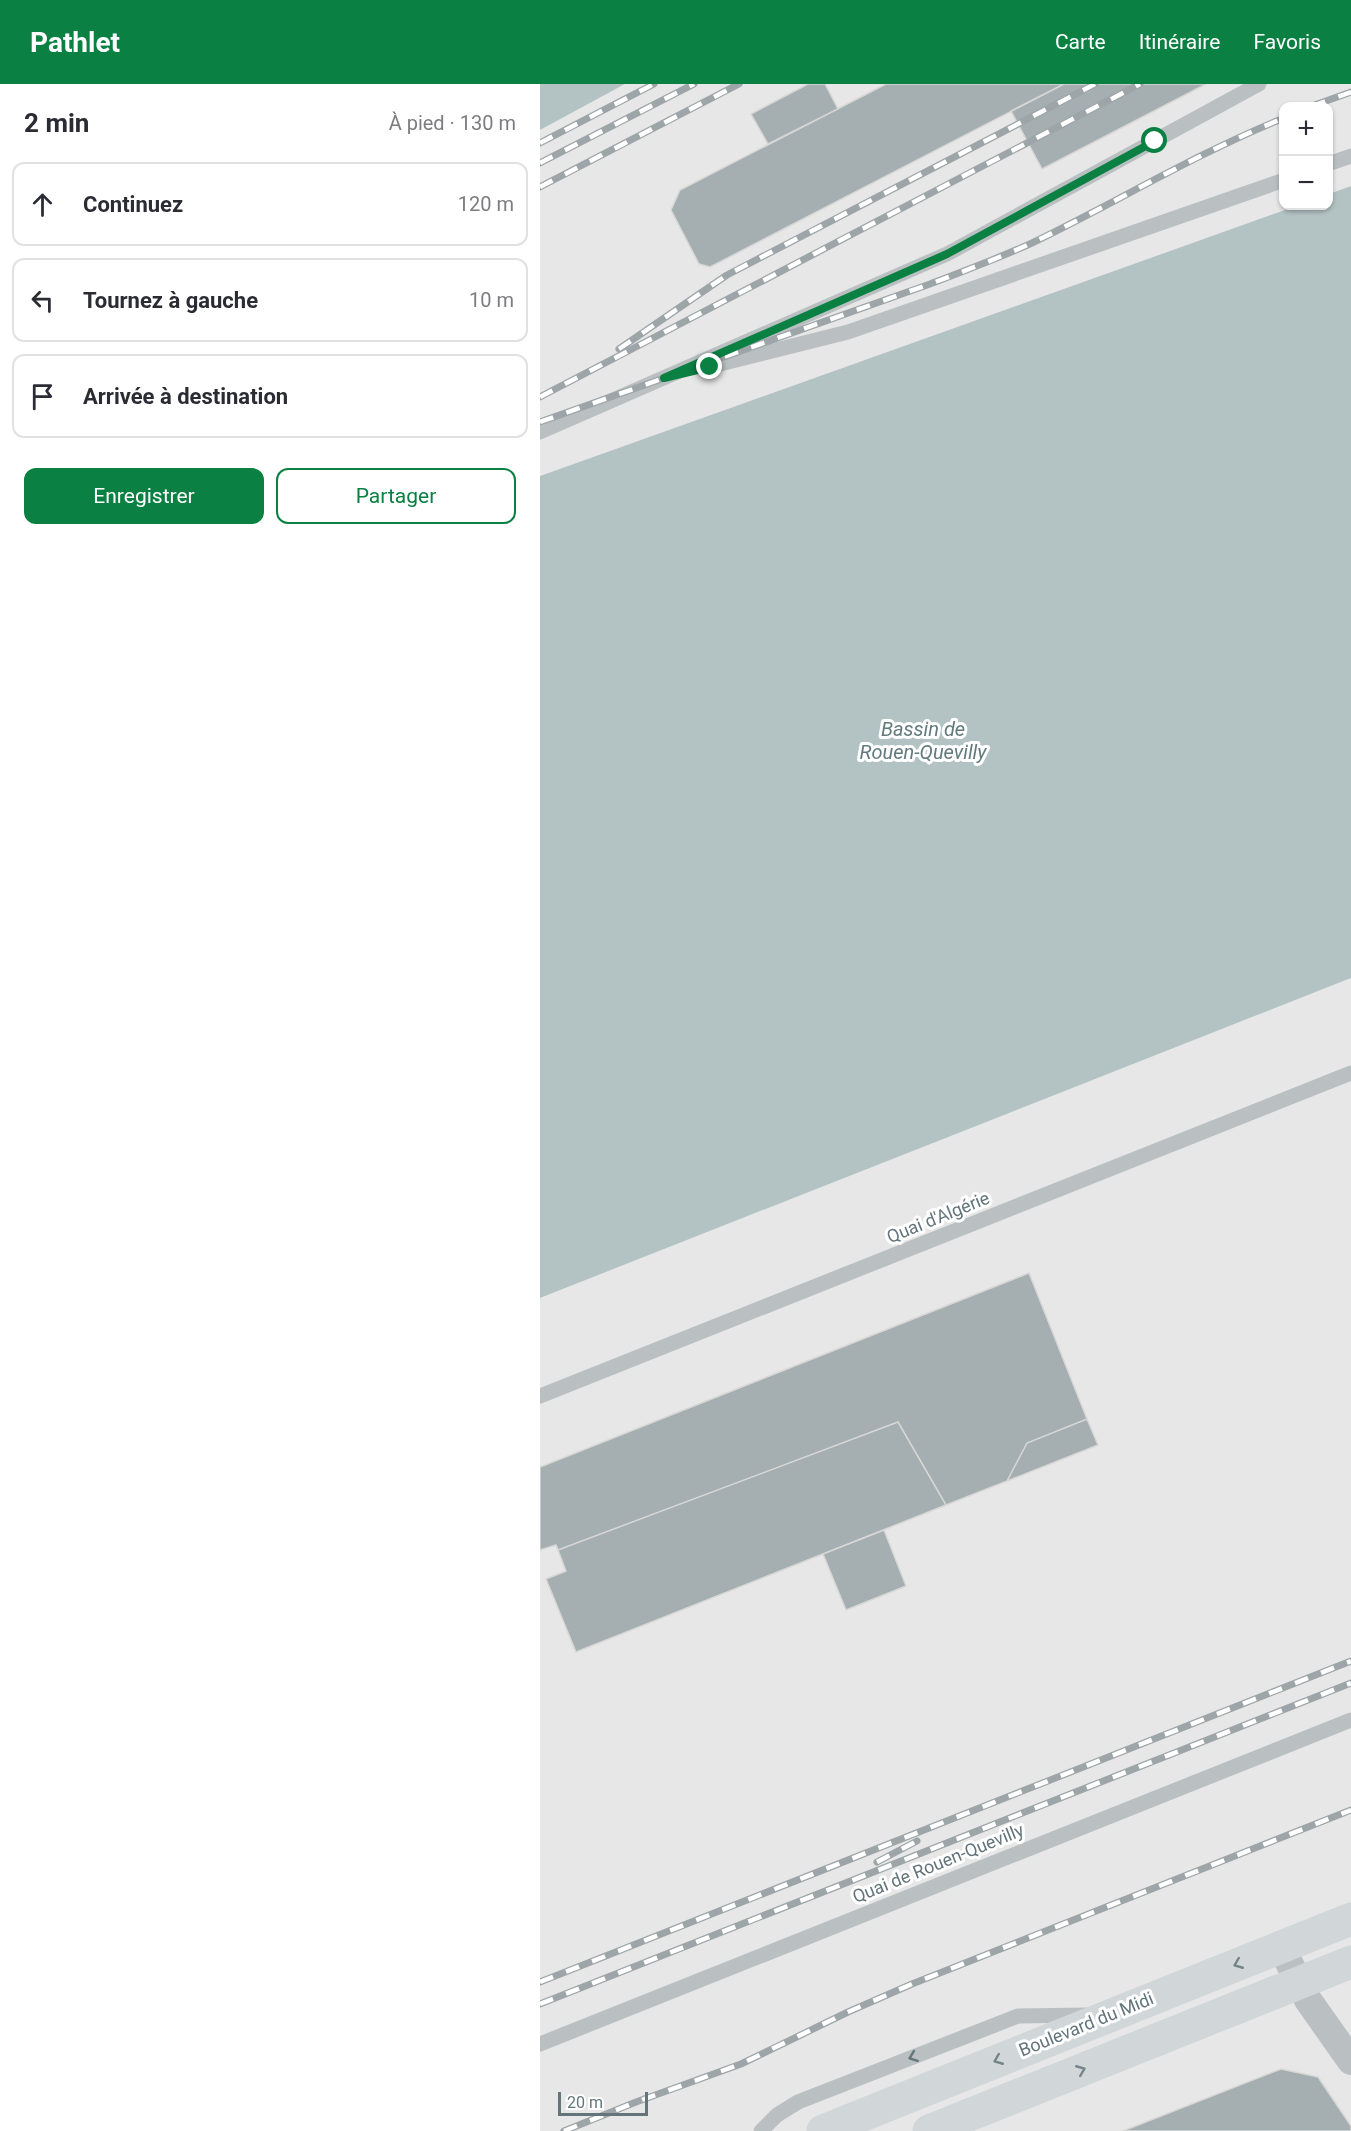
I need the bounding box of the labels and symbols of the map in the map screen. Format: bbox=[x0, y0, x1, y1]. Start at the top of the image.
route start bbox=[1141, 127, 1167, 153]
route end bbox=[696, 353, 722, 379]
water label: Bassin de Rouen-Quevilly bbox=[860, 717, 987, 764]
street label: Quai d'Algérie bbox=[884, 1187, 992, 1247]
street label: Quai de Rouen-Quevilly bbox=[849, 1819, 1027, 1907]
one-way arrow bbox=[1233, 1957, 1244, 1969]
street label: Boulevard du Midi bbox=[1016, 1987, 1156, 2061]
one-way arrow bbox=[908, 2050, 919, 2062]
one-way arrow bbox=[994, 2053, 1005, 2065]
one-way arrow bbox=[1075, 2065, 1086, 2077]
scale bar bbox=[558, 2089, 648, 2116]

